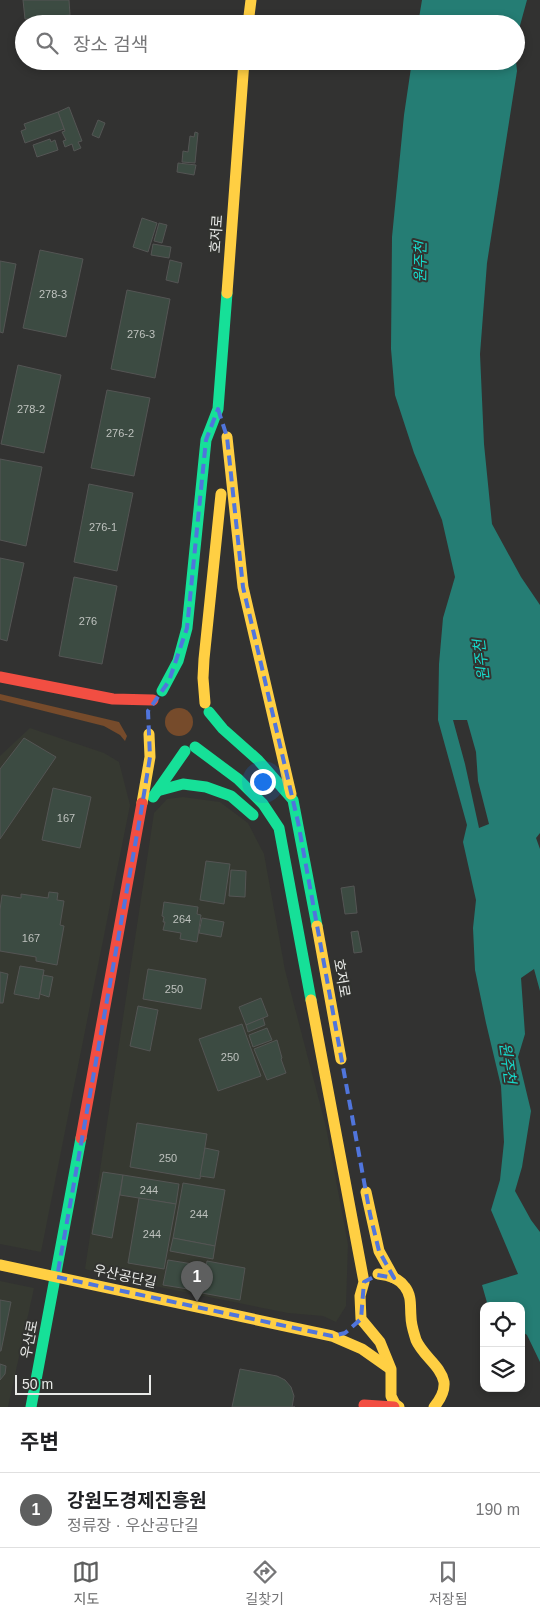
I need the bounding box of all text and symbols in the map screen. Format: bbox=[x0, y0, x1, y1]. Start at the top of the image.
search box bbox=[15, 15, 525, 70]
icon: search bbox=[33, 29, 61, 57]
text: 장소 검색 bbox=[73, 34, 148, 55]
street label: 호저로 bbox=[207, 214, 225, 254]
water label: 원주천 bbox=[411, 239, 429, 283]
house number: 278-3 bbox=[39, 288, 67, 300]
house number: 276-3 bbox=[127, 328, 155, 340]
house number: 278-2 bbox=[17, 403, 45, 415]
house number: 276-2 bbox=[106, 427, 134, 439]
house number: 276-1 bbox=[89, 521, 117, 533]
house number: 276 bbox=[79, 615, 97, 627]
water label: 원주천 bbox=[470, 636, 492, 682]
your location bbox=[250, 769, 276, 795]
house number: 167 bbox=[57, 812, 75, 824]
house number: 264 bbox=[173, 913, 191, 925]
house number: 167 bbox=[22, 932, 40, 944]
street label: 호저로 bbox=[331, 958, 353, 999]
house number: 250 bbox=[165, 983, 183, 995]
water label: 원주천 bbox=[497, 1041, 520, 1087]
house number: 250 bbox=[221, 1051, 239, 1063]
house number: 250 bbox=[159, 1152, 177, 1164]
house number: 244 bbox=[140, 1184, 158, 1196]
house number: 244 bbox=[190, 1208, 208, 1220]
house number: 244 bbox=[143, 1228, 161, 1240]
street label: 우산공단길 bbox=[92, 1261, 158, 1291]
pin: 1 bbox=[181, 1261, 213, 1302]
map controls bbox=[480, 1302, 525, 1392]
button: locate bbox=[480, 1302, 525, 1347]
street label: 우산로 bbox=[17, 1318, 41, 1359]
button: layers bbox=[480, 1347, 525, 1392]
scale bar bbox=[15, 1372, 151, 1395]
text: 50 m bbox=[22, 1376, 53, 1392]
text: 주변 bbox=[20, 1430, 59, 1453]
text: 강원도경제진흥원 bbox=[67, 1490, 207, 1511]
text: 1 bbox=[32, 1501, 40, 1518]
text: 190 m bbox=[476, 1501, 520, 1518]
text: 정류장 · 우산공단길 bbox=[67, 1517, 199, 1534]
tab: 지도 bbox=[72, 1558, 100, 1608]
tab: 길찾기 bbox=[245, 1558, 284, 1608]
tab: 저장됨 bbox=[429, 1558, 468, 1608]

